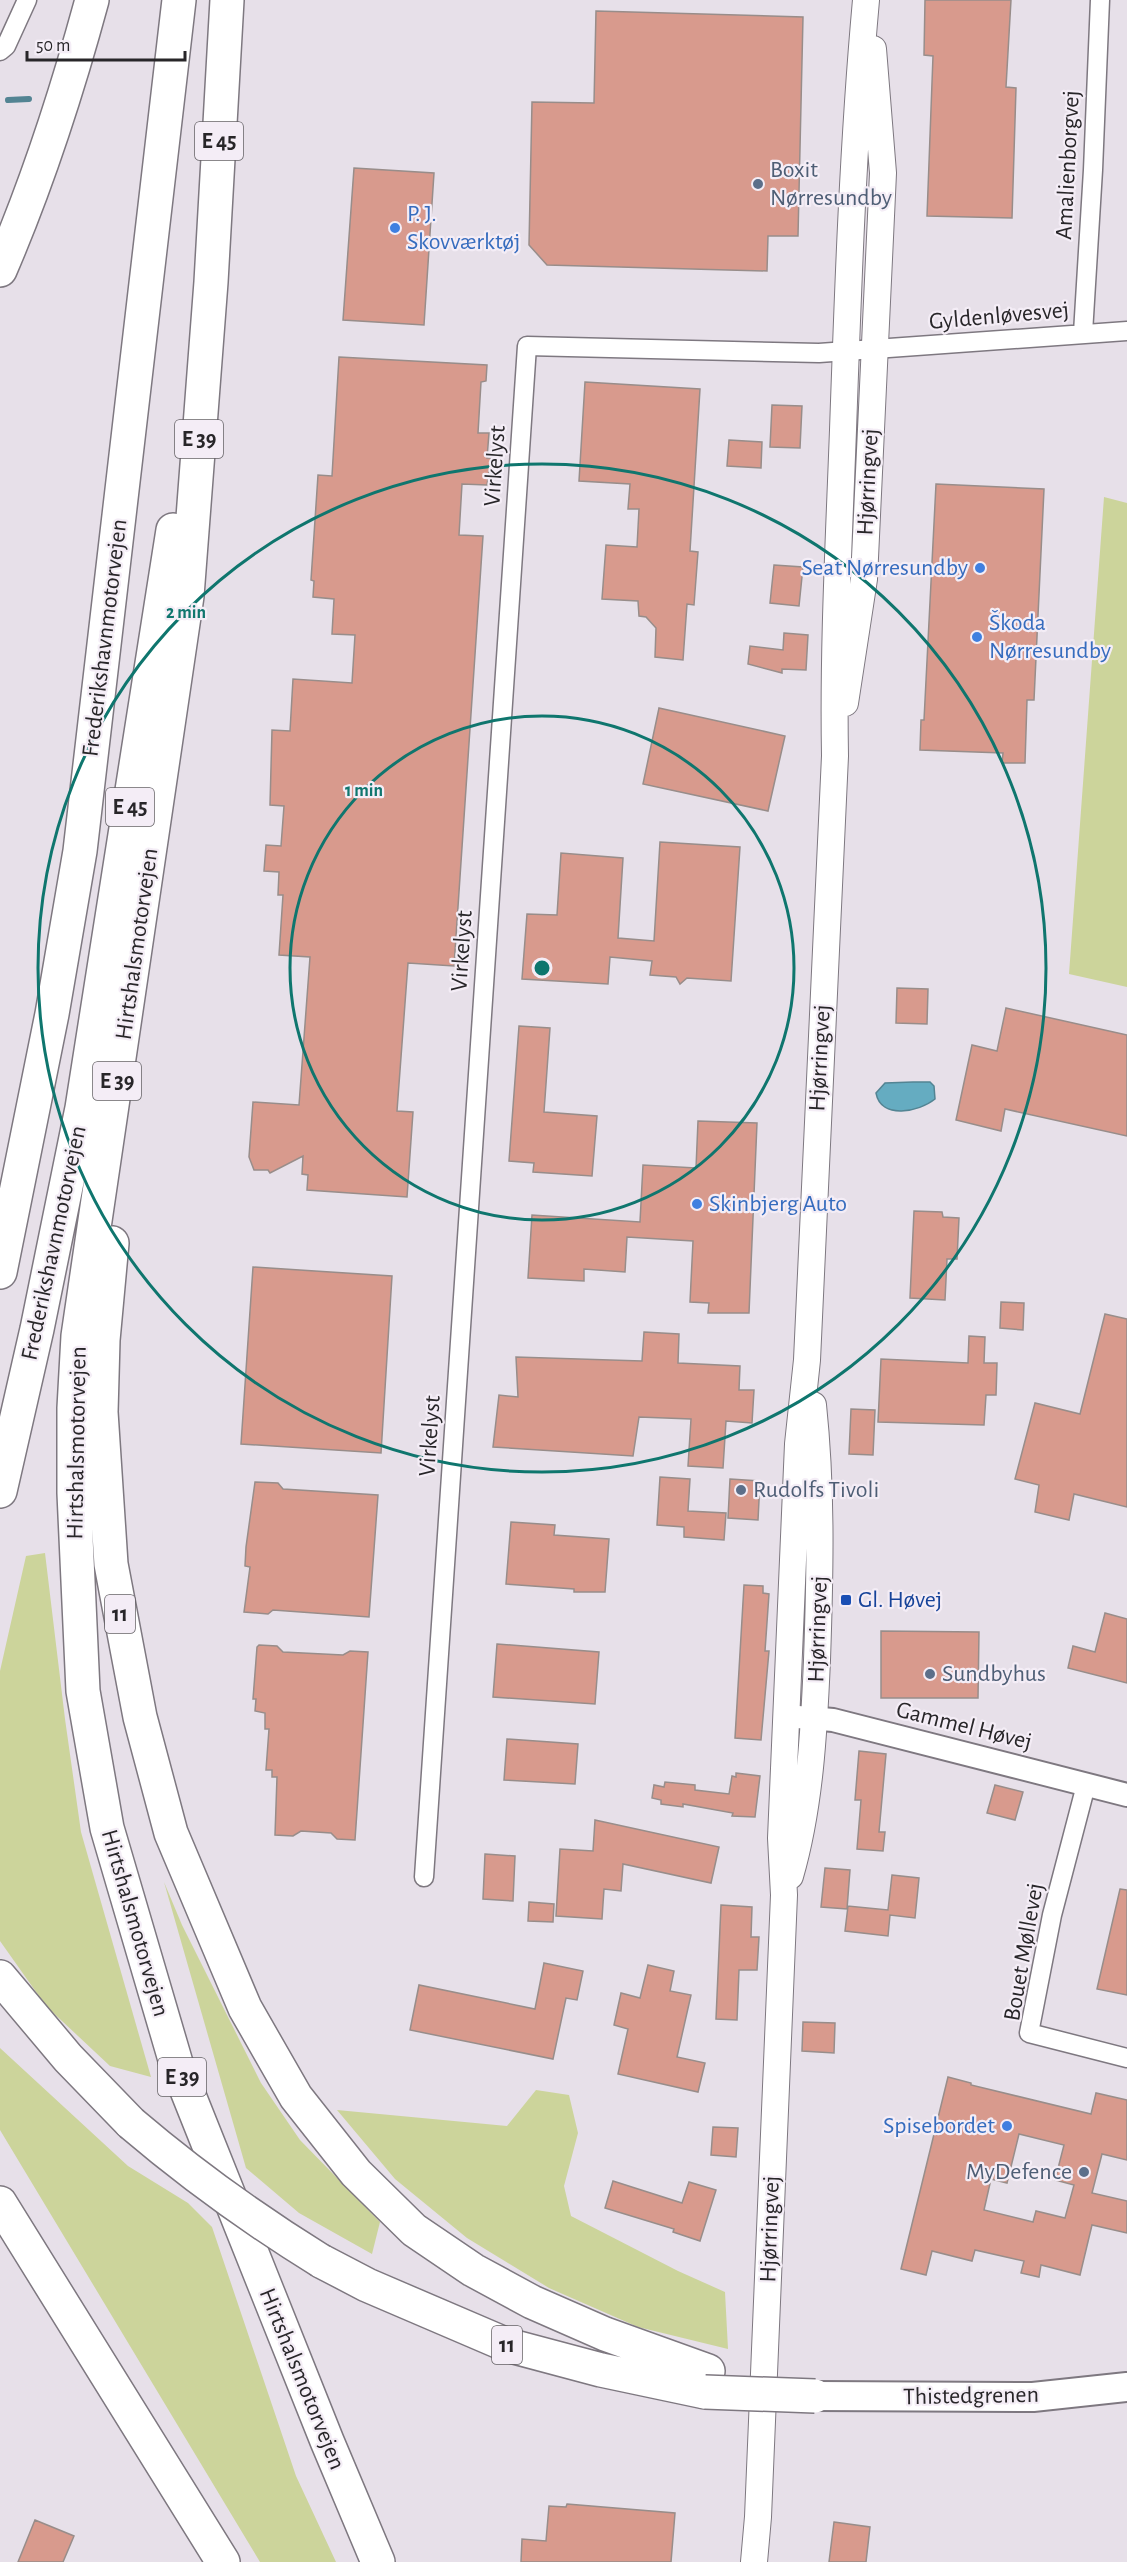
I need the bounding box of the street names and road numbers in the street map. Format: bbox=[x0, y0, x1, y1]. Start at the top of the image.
street label: Amalienborgvej bbox=[1052, 90, 1084, 240]
road number: E 45 bbox=[195, 122, 243, 160]
street label: Gyldenløvesvej bbox=[928, 298, 1070, 334]
road number: E 39 bbox=[175, 420, 223, 458]
street label: Virkelyst bbox=[480, 424, 510, 507]
street label: Hjørringvej bbox=[853, 428, 883, 536]
street label: Frederikshavnmotorvejen bbox=[79, 518, 131, 758]
road number: E 45 bbox=[106, 788, 154, 826]
street label: Hirtshalsmotorvejen bbox=[112, 847, 162, 1041]
street label: Virkelyst bbox=[447, 909, 477, 992]
street label: Hjørringvej bbox=[805, 1004, 835, 1112]
road number: E 39 bbox=[93, 1062, 141, 1100]
street label: Frederikshavnmotorvejen bbox=[17, 1123, 91, 1363]
street label: Hirtshalsmotorvejen bbox=[63, 1346, 91, 1540]
street label: Virkelyst bbox=[415, 1394, 445, 1477]
street label: Hjørringvej bbox=[804, 1575, 832, 1683]
road number: 11 bbox=[105, 1595, 135, 1633]
street label: Gammel Høvej bbox=[894, 1698, 1034, 1754]
street label: Hirtshalsmotorvejen bbox=[97, 1827, 173, 2019]
street label: Bouet Møllevej bbox=[1000, 1881, 1048, 2023]
road number: E 39 bbox=[158, 2058, 206, 2096]
street label: Hjørringvej bbox=[756, 2175, 784, 2283]
street label: Hirtshalsmotorvejen bbox=[255, 2285, 349, 2473]
road number: 11 bbox=[492, 2326, 522, 2364]
street label: Thistedgrenen bbox=[903, 2383, 1039, 2409]

